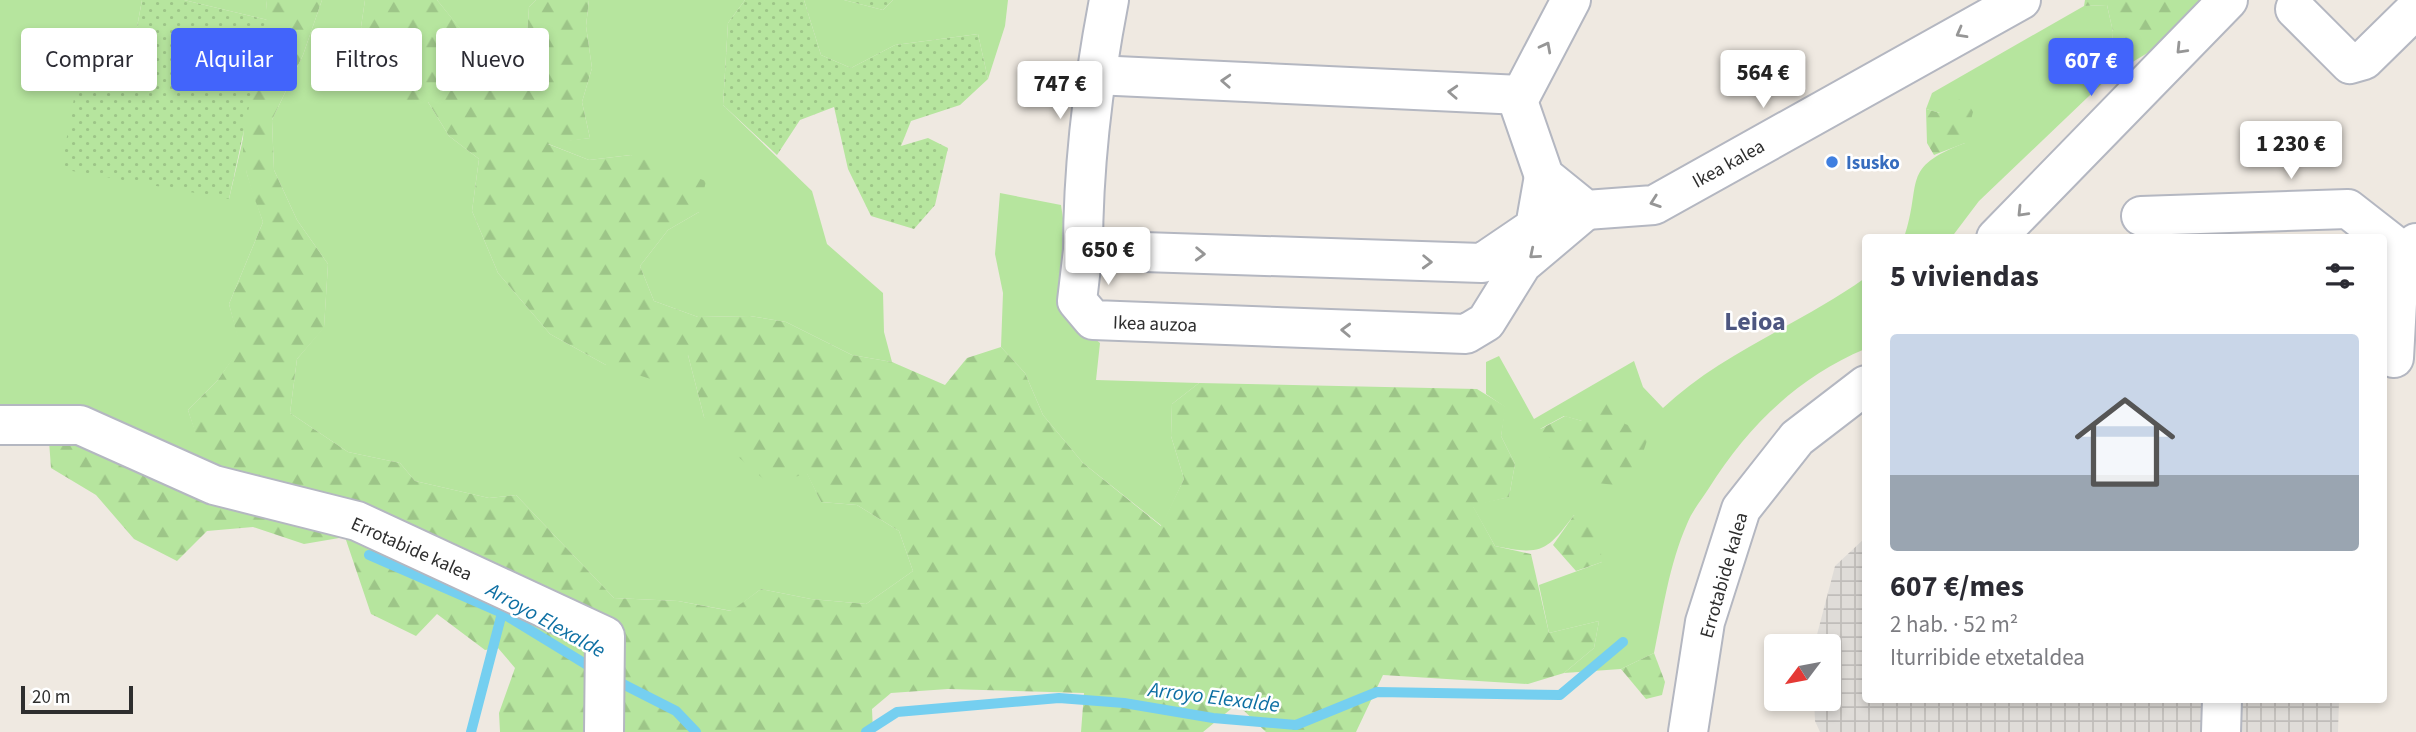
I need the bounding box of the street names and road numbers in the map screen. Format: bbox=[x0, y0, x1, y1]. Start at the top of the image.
street label: Ikea kalea bbox=[1688, 133, 1770, 195]
street label: Ikea auzoa bbox=[1112, 310, 1197, 339]
street label: Errotabide kalea bbox=[1694, 509, 1755, 642]
street label: Errotabide kalea bbox=[347, 511, 476, 588]

